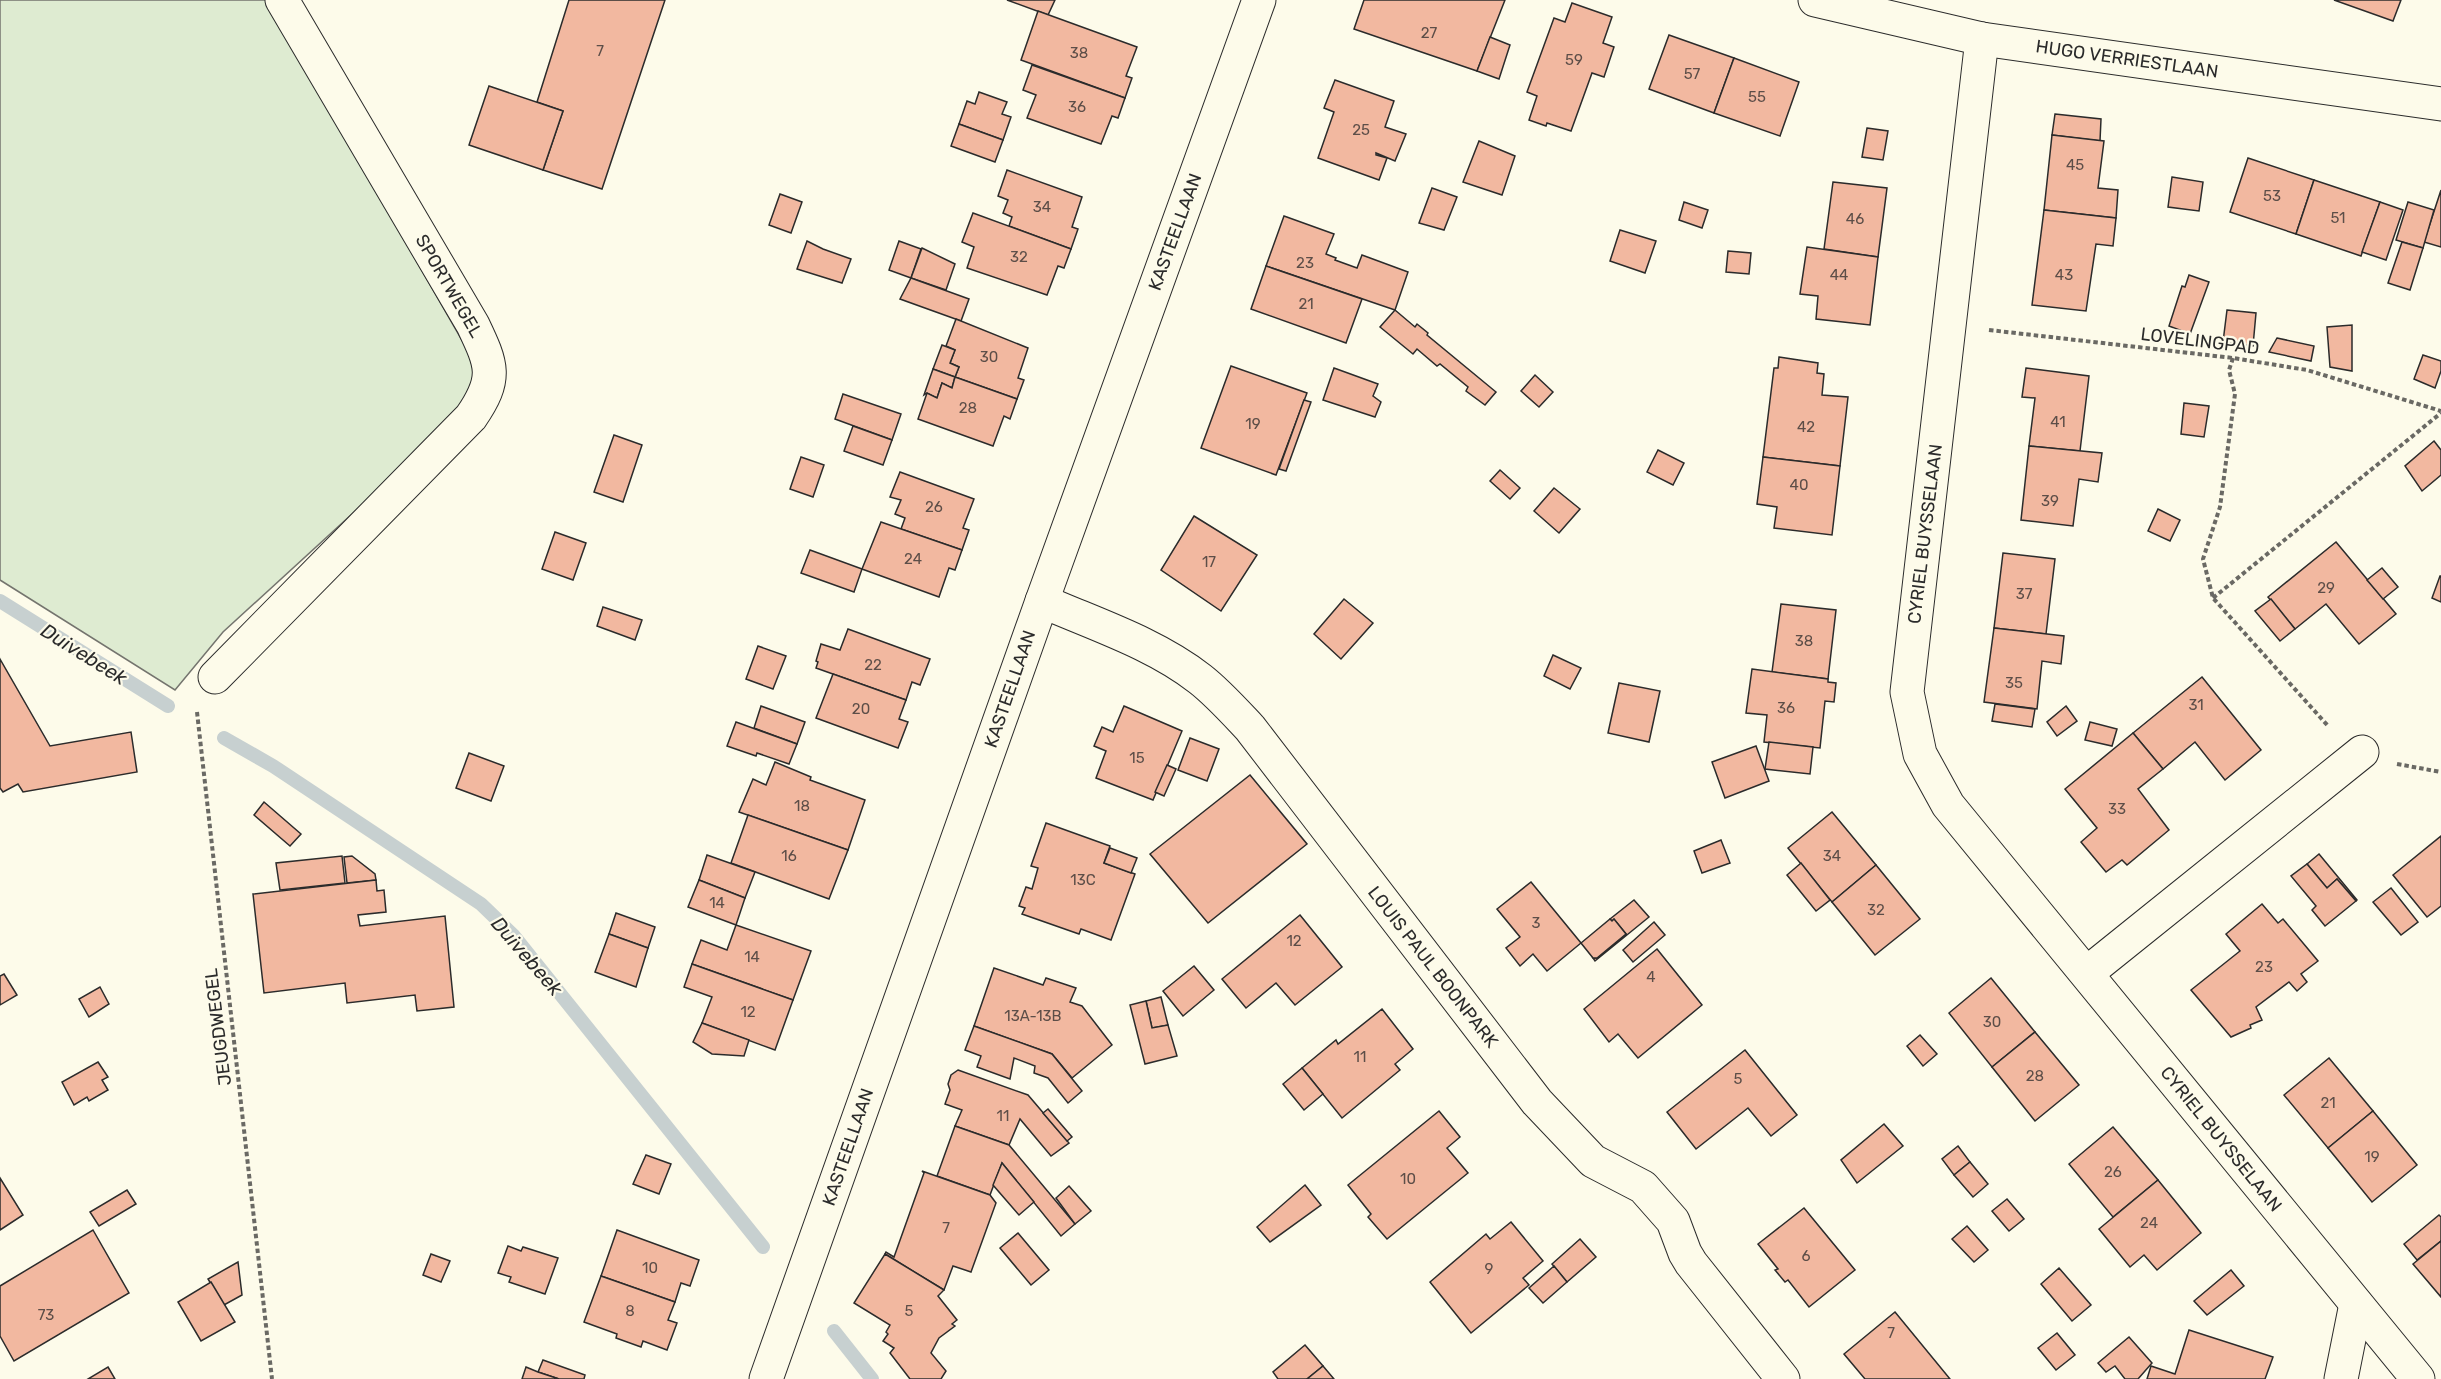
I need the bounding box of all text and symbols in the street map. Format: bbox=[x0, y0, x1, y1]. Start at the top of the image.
house number: 27 bbox=[1421, 24, 1438, 42]
street label: HUGO VERRIESTLAAN bbox=[2034, 35, 2220, 83]
house number: 7 bbox=[596, 42, 604, 60]
house number: 38 bbox=[1070, 44, 1088, 62]
house number: 59 bbox=[1565, 51, 1583, 69]
house number: 57 bbox=[1684, 65, 1701, 83]
house number: 55 bbox=[1748, 88, 1766, 106]
house number: 36 bbox=[1068, 98, 1086, 116]
house number: 25 bbox=[1352, 121, 1370, 139]
house number: 45 bbox=[2066, 156, 2084, 174]
street label: KASTEELLAAN bbox=[1144, 170, 1206, 294]
house number: 53 bbox=[2263, 187, 2281, 205]
house number: 34 bbox=[1033, 198, 1051, 216]
house number: 51 bbox=[2330, 209, 2346, 227]
house number: 46 bbox=[1846, 210, 1864, 228]
street label: SPORTWEGEL bbox=[411, 230, 487, 342]
house number: 32 bbox=[1010, 248, 1028, 266]
house number: 23 bbox=[1296, 254, 1314, 272]
house number: 44 bbox=[1830, 266, 1848, 284]
house number: 43 bbox=[2055, 266, 2073, 284]
house number: 21 bbox=[1298, 295, 1314, 313]
street label: LOVELINGPAD bbox=[2139, 323, 2261, 359]
house number: 30 bbox=[980, 348, 998, 366]
house number: 28 bbox=[959, 399, 977, 417]
house number: 41 bbox=[2050, 413, 2066, 431]
house number: 19 bbox=[1245, 415, 1261, 433]
house number: 42 bbox=[1797, 418, 1815, 436]
street label: CYRIEL BUYSSELAAN bbox=[1903, 443, 1947, 625]
house number: 40 bbox=[1790, 476, 1808, 494]
house number: 39 bbox=[2041, 492, 2059, 510]
house number: 26 bbox=[925, 498, 943, 516]
house number: 24 bbox=[904, 550, 922, 568]
house number: 17 bbox=[1202, 553, 1216, 571]
house number: 29 bbox=[2317, 579, 2335, 597]
house number: 37 bbox=[2016, 585, 2033, 603]
water label: Duivebeek bbox=[36, 618, 132, 690]
street label: KASTEELLAAN bbox=[980, 627, 1040, 751]
house number: 38 bbox=[1795, 632, 1813, 650]
house number: 22 bbox=[864, 656, 882, 674]
house number: 35 bbox=[2005, 674, 2023, 692]
house number: 31 bbox=[2188, 696, 2204, 714]
house number: 36 bbox=[1777, 699, 1795, 717]
house number: 20 bbox=[852, 700, 870, 718]
house number: 15 bbox=[1129, 749, 1145, 767]
house number: 18 bbox=[794, 797, 810, 815]
house number: 33 bbox=[2108, 800, 2126, 818]
house number: 16 bbox=[781, 847, 797, 865]
house number: 34 bbox=[1823, 847, 1841, 865]
house number: 13C bbox=[1070, 871, 1096, 889]
street label: LOUIS PAUL BOONPARK bbox=[1363, 882, 1503, 1052]
house number: 14 bbox=[709, 894, 725, 912]
house number: 32 bbox=[1867, 901, 1885, 919]
water label: Duivebeek bbox=[486, 911, 568, 1001]
house number: 3 bbox=[1531, 914, 1541, 932]
house number: 12 bbox=[1286, 932, 1302, 950]
house number: 14 bbox=[744, 948, 760, 966]
house number: 23 bbox=[2255, 958, 2273, 976]
street label: JEUGDWEGEL bbox=[200, 967, 236, 1087]
house number: 4 bbox=[1646, 968, 1656, 986]
house number: 12 bbox=[740, 1003, 756, 1021]
house number: 13A-13B bbox=[1004, 1007, 1062, 1025]
house number: 30 bbox=[1983, 1013, 2001, 1031]
house number: 11 bbox=[1354, 1048, 1366, 1066]
street label: CYRIEL BUYSSELAAN bbox=[2156, 1062, 2286, 1216]
house number: 28 bbox=[2026, 1067, 2044, 1085]
house number: 5 bbox=[1734, 1070, 1743, 1088]
street label: KASTEELLAAN bbox=[818, 1085, 878, 1209]
house number: 21 bbox=[2320, 1094, 2336, 1112]
house number: 11 bbox=[997, 1107, 1009, 1125]
house number: 19 bbox=[2364, 1148, 2380, 1166]
house number: 26 bbox=[2104, 1163, 2122, 1181]
house number: 10 bbox=[1400, 1170, 1416, 1188]
house number: 24 bbox=[2140, 1214, 2158, 1232]
house number: 7 bbox=[942, 1219, 950, 1237]
house number: 6 bbox=[1801, 1247, 1811, 1265]
house number: 10 bbox=[642, 1259, 658, 1277]
house number: 9 bbox=[1485, 1260, 1494, 1278]
house number: 8 bbox=[625, 1302, 635, 1320]
house number: 5 bbox=[905, 1302, 914, 1320]
house number: 73 bbox=[38, 1306, 54, 1324]
house number: 7 bbox=[1887, 1324, 1895, 1342]

